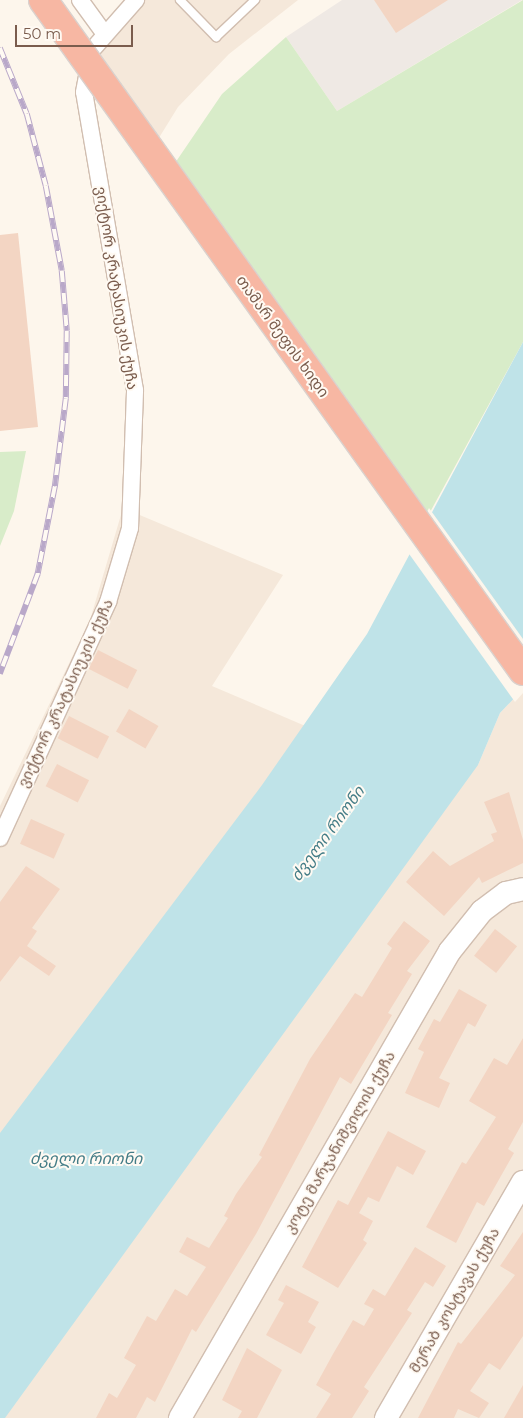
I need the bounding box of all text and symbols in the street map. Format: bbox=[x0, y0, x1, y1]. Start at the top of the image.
scale bar bbox=[18, 15, 135, 47]
text: 50 m bbox=[23, 24, 61, 43]
street label: ვიქტორ კრატასიუკის ქუჩა bbox=[92, 185, 142, 391]
street label: თამარ მეფის ხიდი bbox=[233, 272, 333, 400]
street label: ვიქტორ კრატასიუკის ქუჩა bbox=[13, 596, 117, 790]
water label: ძველი რიონი bbox=[287, 783, 369, 885]
street label: კოტე მარჯანიშვილის ქუჩა bbox=[279, 1048, 399, 1236]
water label: ძველი რიონი bbox=[30, 1149, 142, 1169]
street label: მერაბ კოსტავას ქუჩა bbox=[405, 1224, 503, 1376]

